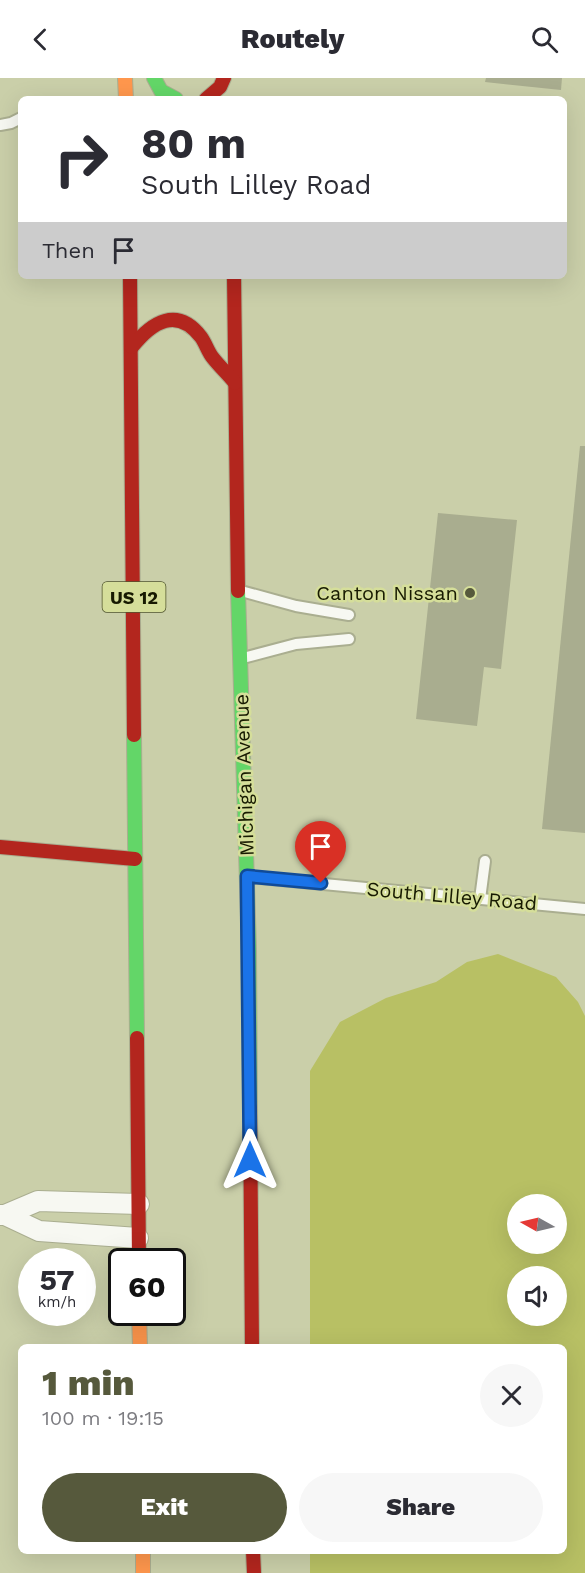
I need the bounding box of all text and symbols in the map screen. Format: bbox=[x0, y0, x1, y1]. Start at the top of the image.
icon: back bbox=[24, 23, 57, 56]
text: Routely bbox=[241, 23, 344, 55]
icon: search bbox=[528, 23, 561, 56]
text: 80 m bbox=[141, 119, 246, 168]
icon: right bbox=[42, 120, 120, 198]
text: South Lilley Road bbox=[141, 169, 372, 201]
icon: arrive bbox=[107, 234, 140, 267]
text: Then bbox=[42, 238, 95, 263]
place label: Canton Nissan bbox=[316, 581, 458, 605]
road number: US 12 bbox=[102, 582, 166, 612]
marker: Canton Nissan bbox=[463, 586, 477, 600]
street label: Michigan Avenue bbox=[229, 693, 259, 857]
pin bbox=[295, 821, 346, 883]
icon: arrive bbox=[304, 830, 337, 863]
street label: South Lilley Road bbox=[366, 877, 538, 915]
position arrow bbox=[218, 1128, 282, 1192]
north arrow bbox=[507, 1194, 567, 1254]
map controls bbox=[507, 1194, 567, 1326]
speed limit sign: 60 bbox=[108, 1248, 186, 1326]
text: 57 bbox=[40, 1262, 74, 1297]
button: sound bbox=[507, 1266, 567, 1326]
text: km/h bbox=[38, 1293, 76, 1311]
text: 1 min bbox=[42, 1362, 135, 1404]
button: close bbox=[480, 1364, 543, 1427]
text: 100 m · 19:15 bbox=[42, 1406, 164, 1430]
button: Exit bbox=[42, 1473, 287, 1542]
button: Share bbox=[299, 1473, 543, 1542]

